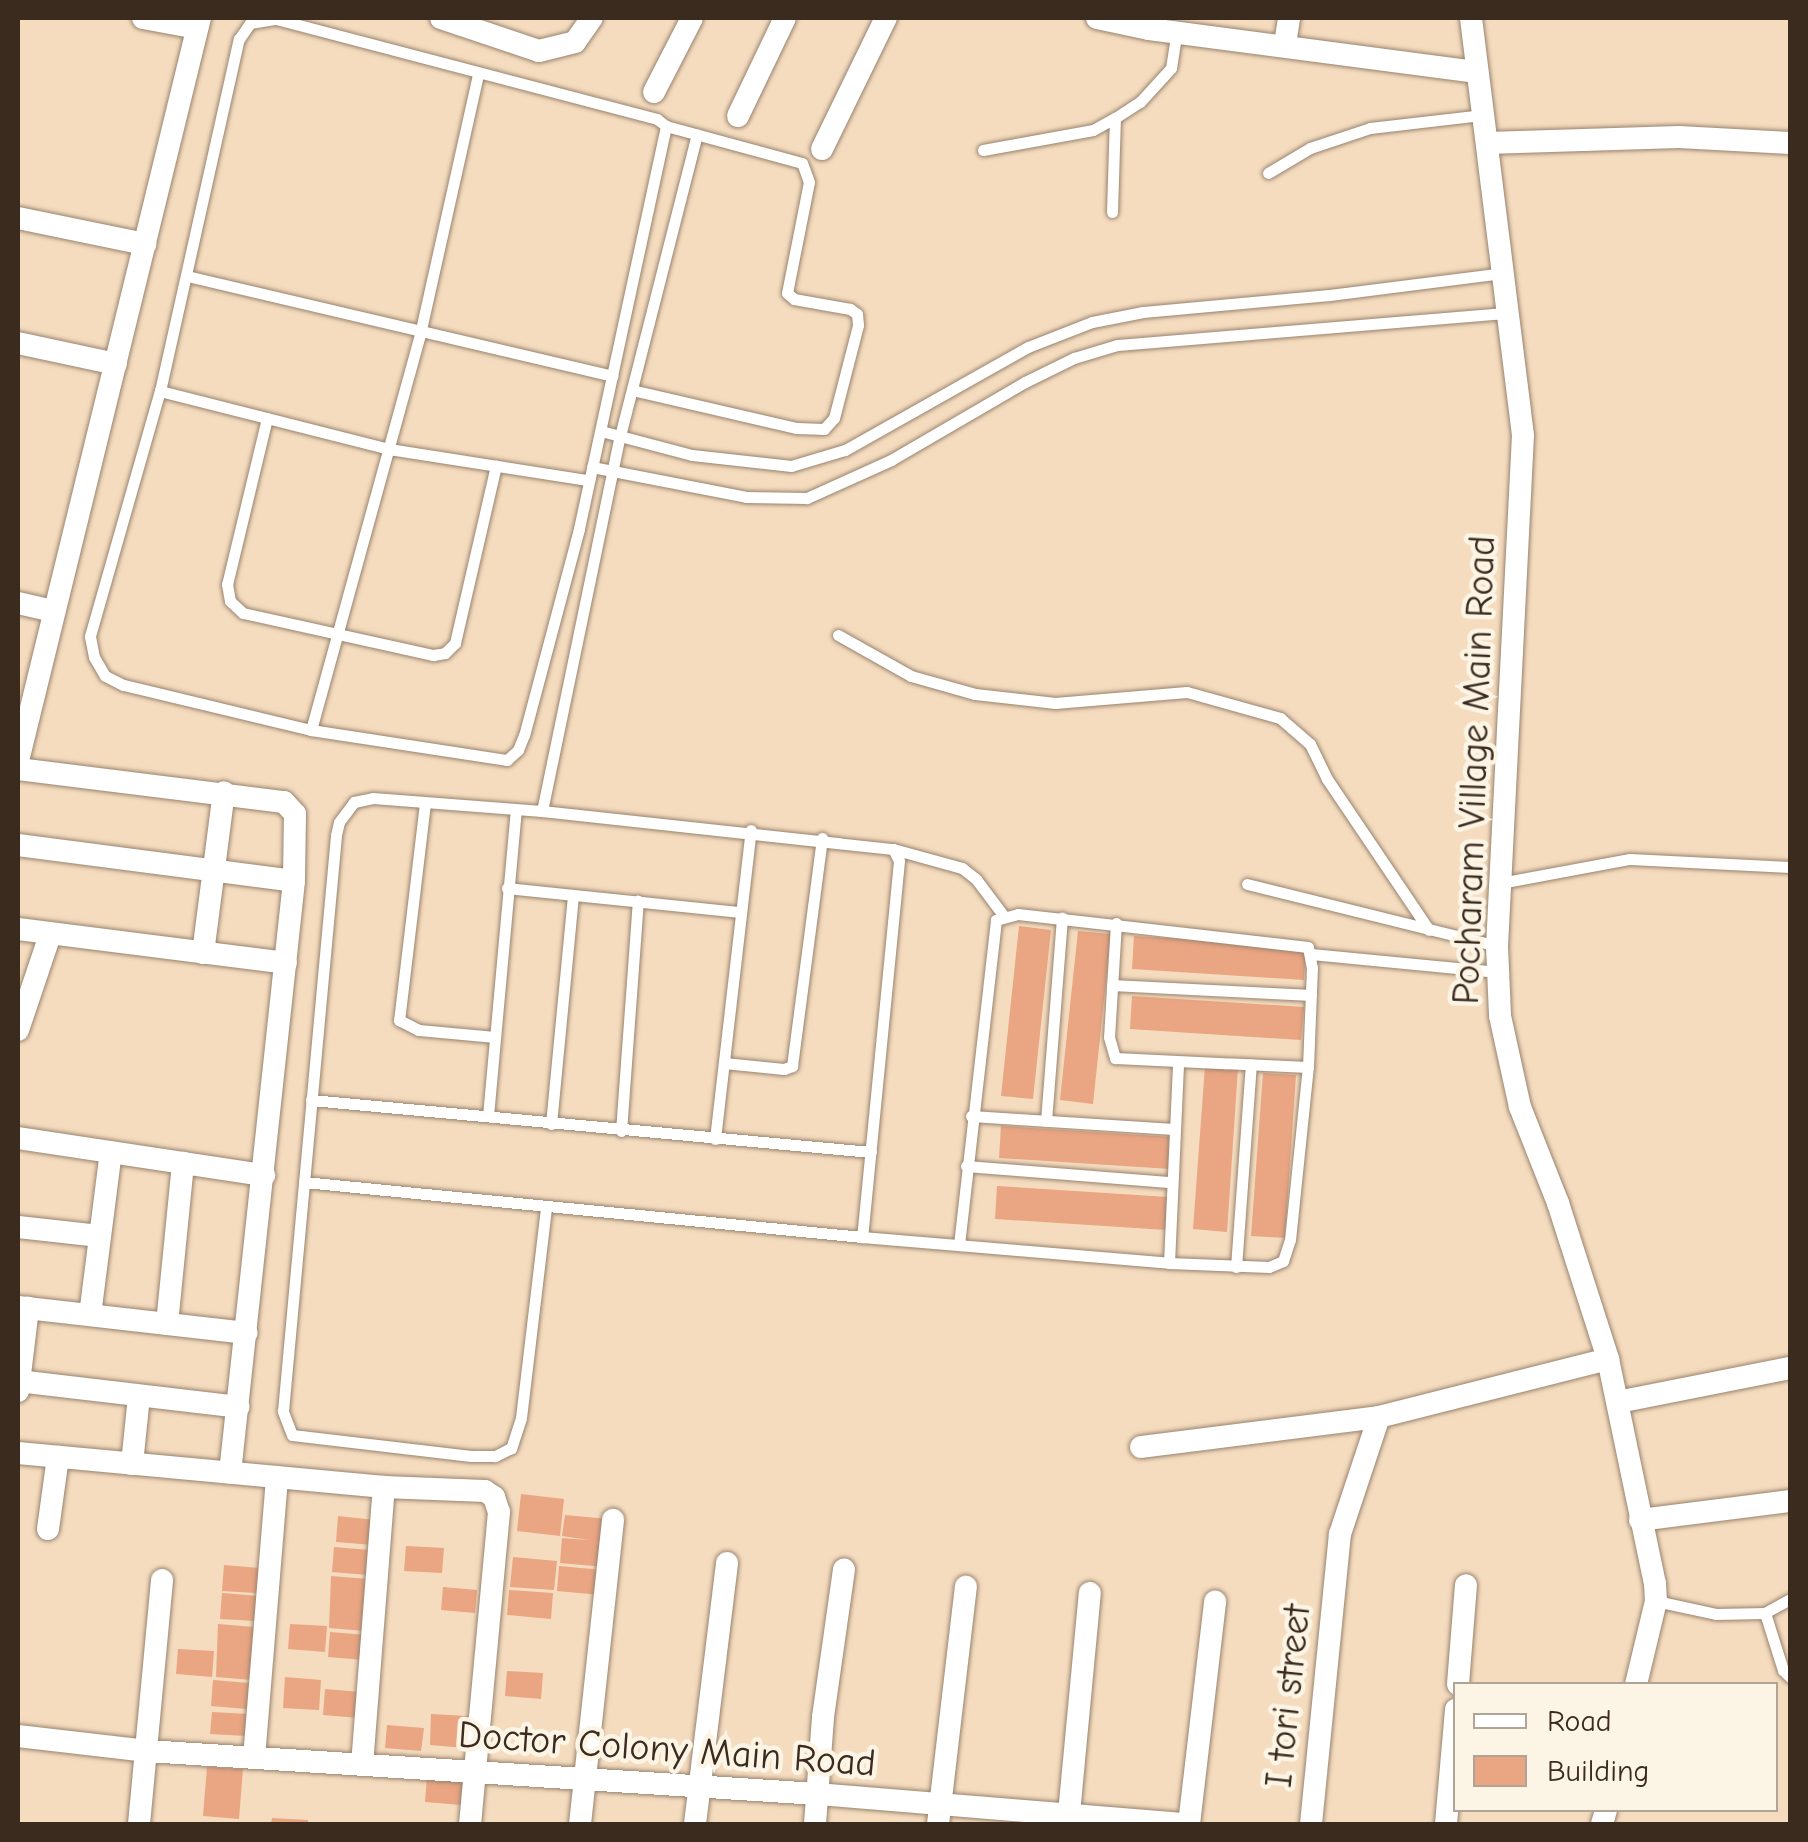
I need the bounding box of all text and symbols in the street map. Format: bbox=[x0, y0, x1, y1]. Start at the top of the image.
street label: Pocharam Village Main Road bbox=[1444, 535, 1506, 1005]
street label: I tori street bbox=[1257, 1602, 1321, 1790]
legend bbox=[1453, 1682, 1778, 1812]
text: Road bbox=[1547, 1704, 1612, 1739]
street label: Doctor Colony Main Road bbox=[457, 1713, 877, 1787]
text: Building bbox=[1547, 1754, 1650, 1789]

